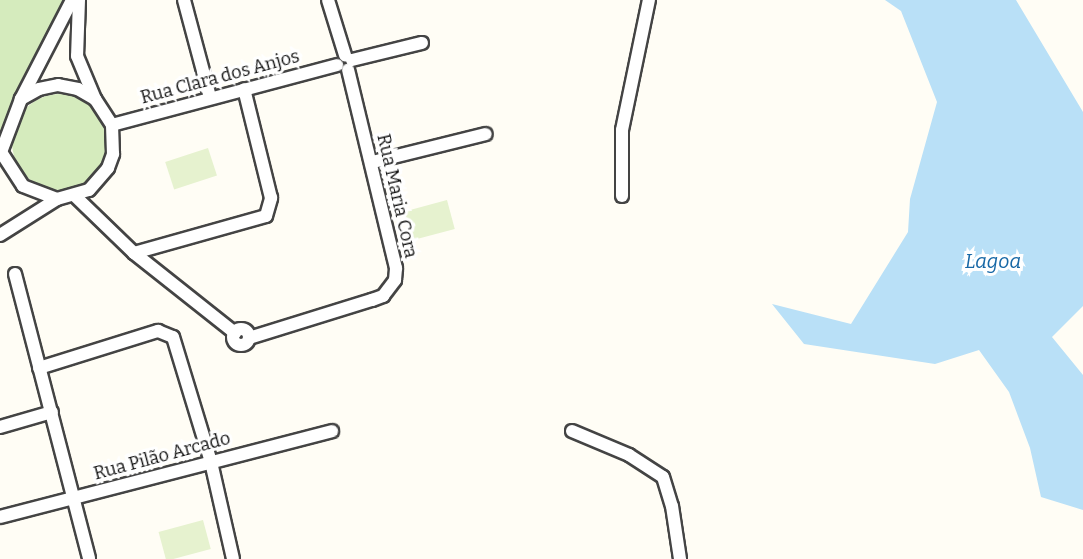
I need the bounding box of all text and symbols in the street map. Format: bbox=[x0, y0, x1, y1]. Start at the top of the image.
street label: Rua Clara dos Anjos bbox=[138, 45, 302, 109]
street label: Rua Maria Cora bbox=[372, 132, 422, 260]
water label: Lagoa bbox=[965, 249, 1021, 273]
street label: Rua Pilão Arcado bbox=[91, 427, 233, 485]

